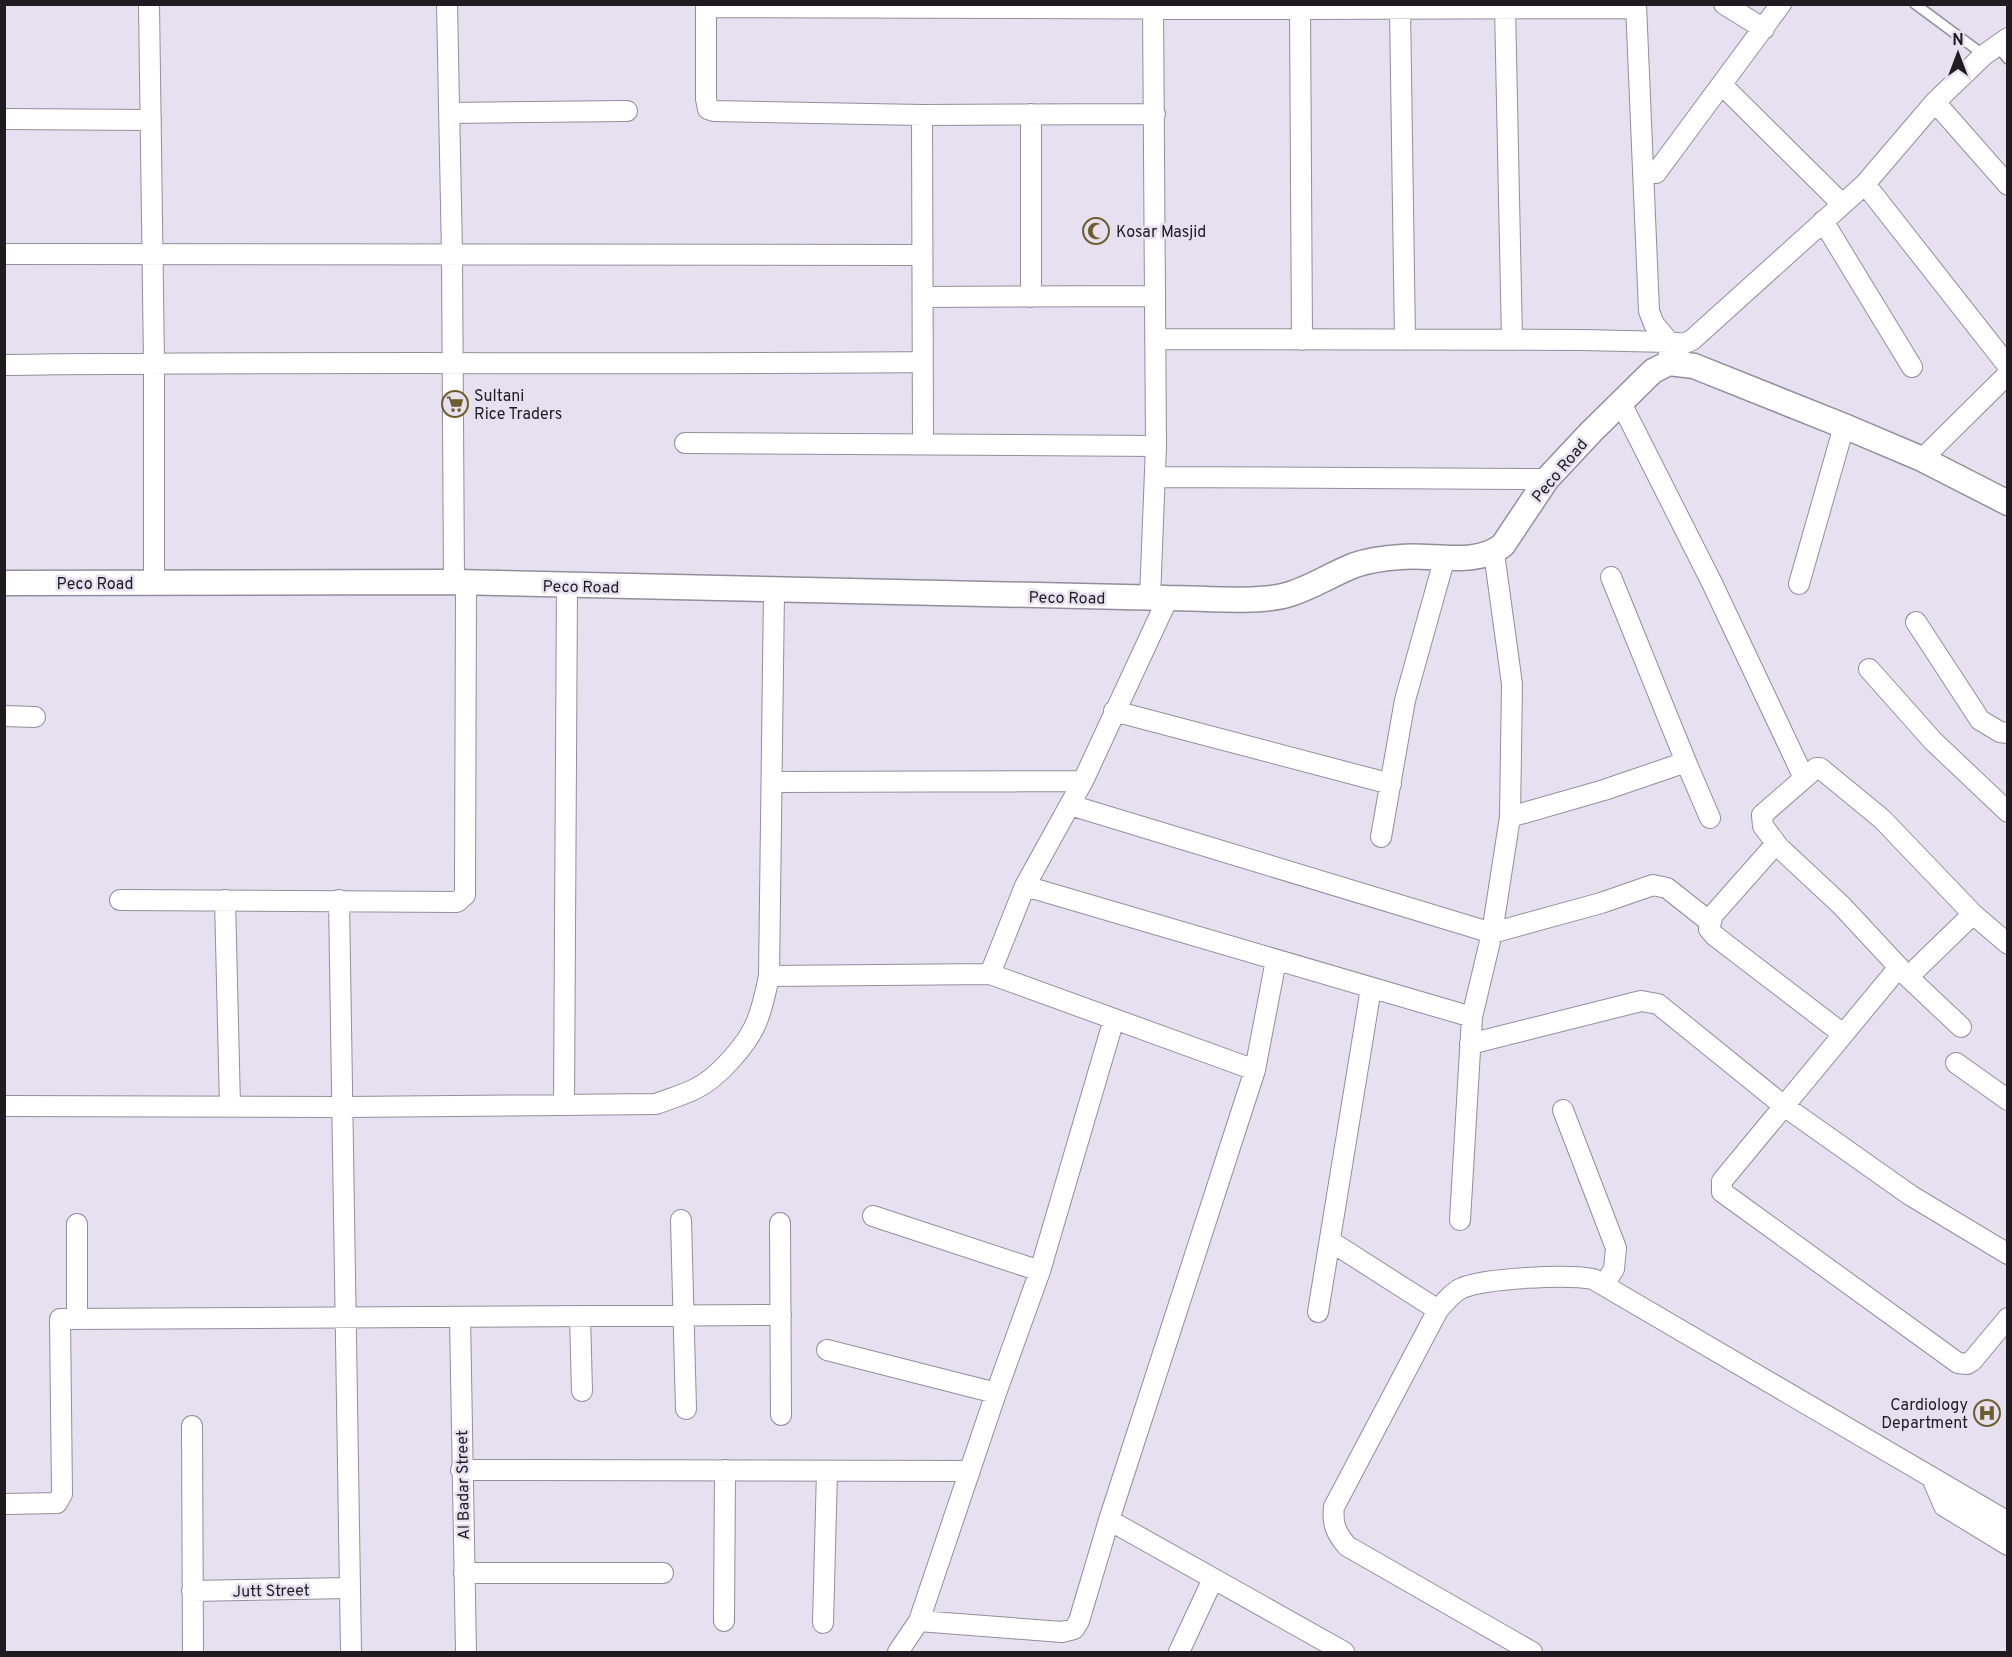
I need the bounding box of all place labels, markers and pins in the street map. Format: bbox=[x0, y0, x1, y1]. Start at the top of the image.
mosque icon: Kosar Masjid bbox=[1081, 216, 1111, 246]
place label: Kosar Masjid bbox=[1116, 223, 1206, 243]
place label: Sultani Rice Traders bbox=[474, 387, 562, 425]
supermarket icon: Sultani Rice Traders bbox=[440, 389, 470, 419]
place label: Cardiology Department bbox=[1881, 1396, 1968, 1434]
hospital icon: Cardiology Department bbox=[1972, 1398, 2002, 1428]

